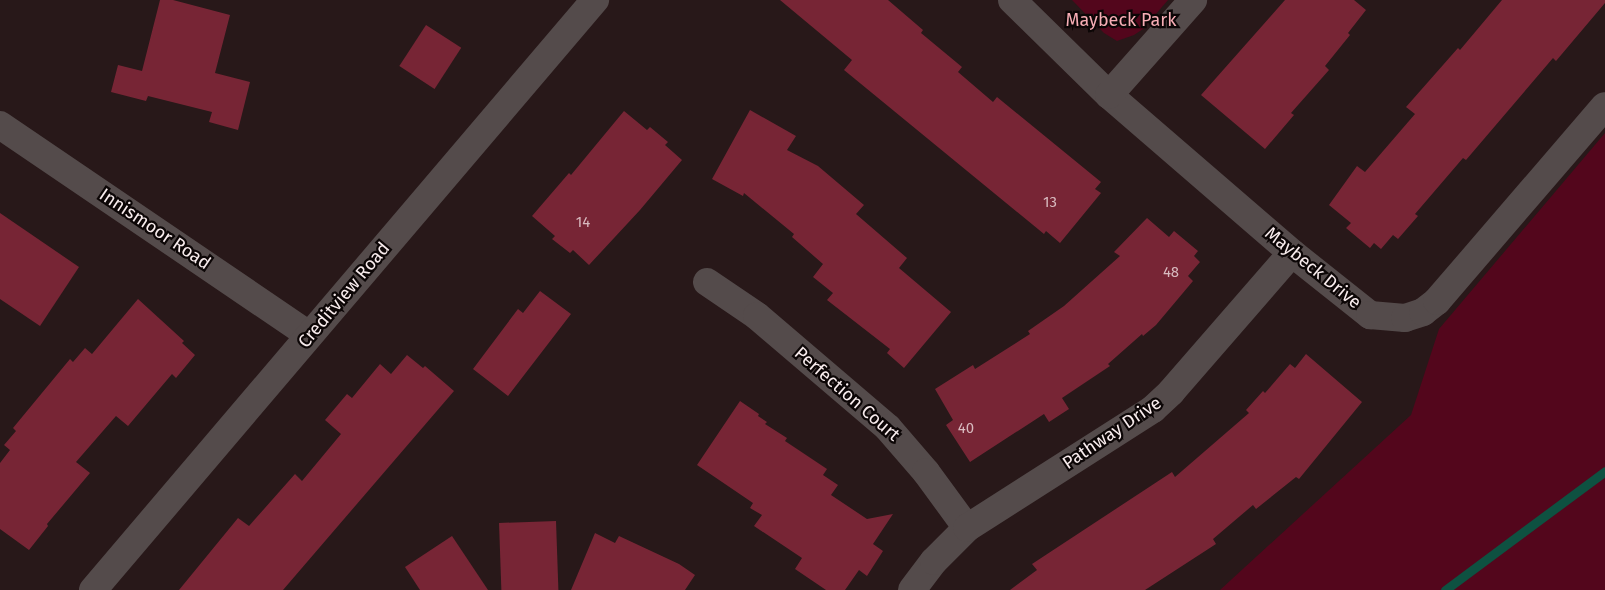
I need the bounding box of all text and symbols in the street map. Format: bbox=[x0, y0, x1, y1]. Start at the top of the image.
park label: Maybeck Park bbox=[1066, 9, 1176, 31]
street label: Innismoor Road bbox=[95, 184, 215, 274]
house number: 13 bbox=[1043, 194, 1057, 212]
house number: 14 bbox=[576, 214, 590, 232]
street label: Maybeck Drive bbox=[1260, 223, 1366, 313]
street label: Creditview Road bbox=[294, 238, 394, 352]
house number: 48 bbox=[1163, 264, 1179, 282]
street label: Perfection Court bbox=[790, 342, 904, 446]
street label: Pathway Drive bbox=[1059, 392, 1165, 474]
house number: 40 bbox=[958, 420, 974, 438]

